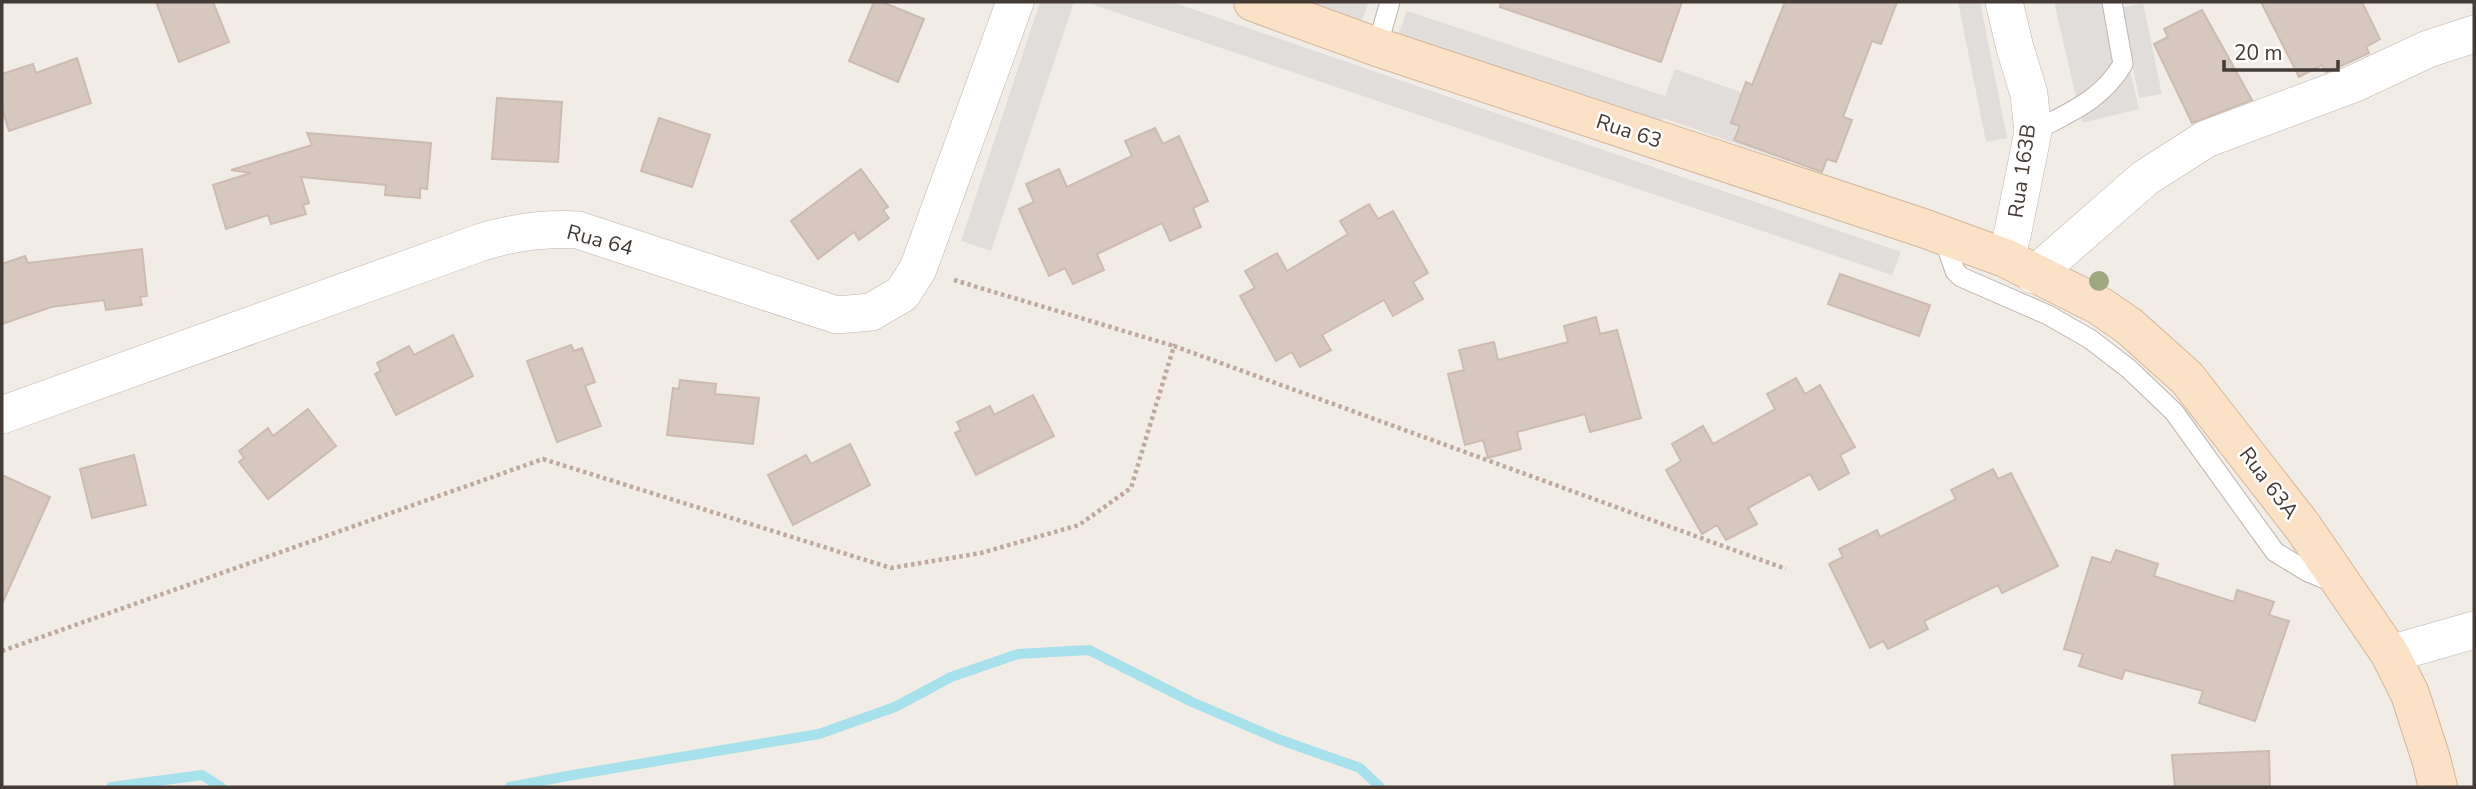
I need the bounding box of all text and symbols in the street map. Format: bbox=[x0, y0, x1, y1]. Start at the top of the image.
scale bar bbox=[2224, 28, 2338, 72]
text: 20 m bbox=[2234, 39, 2283, 67]
street label: Rua 63 bbox=[1593, 107, 1665, 155]
street label: Rua 163B bbox=[2002, 122, 2042, 220]
street label: Rua 64 bbox=[564, 218, 636, 262]
street label: Rua 63A bbox=[2233, 441, 2305, 525]

